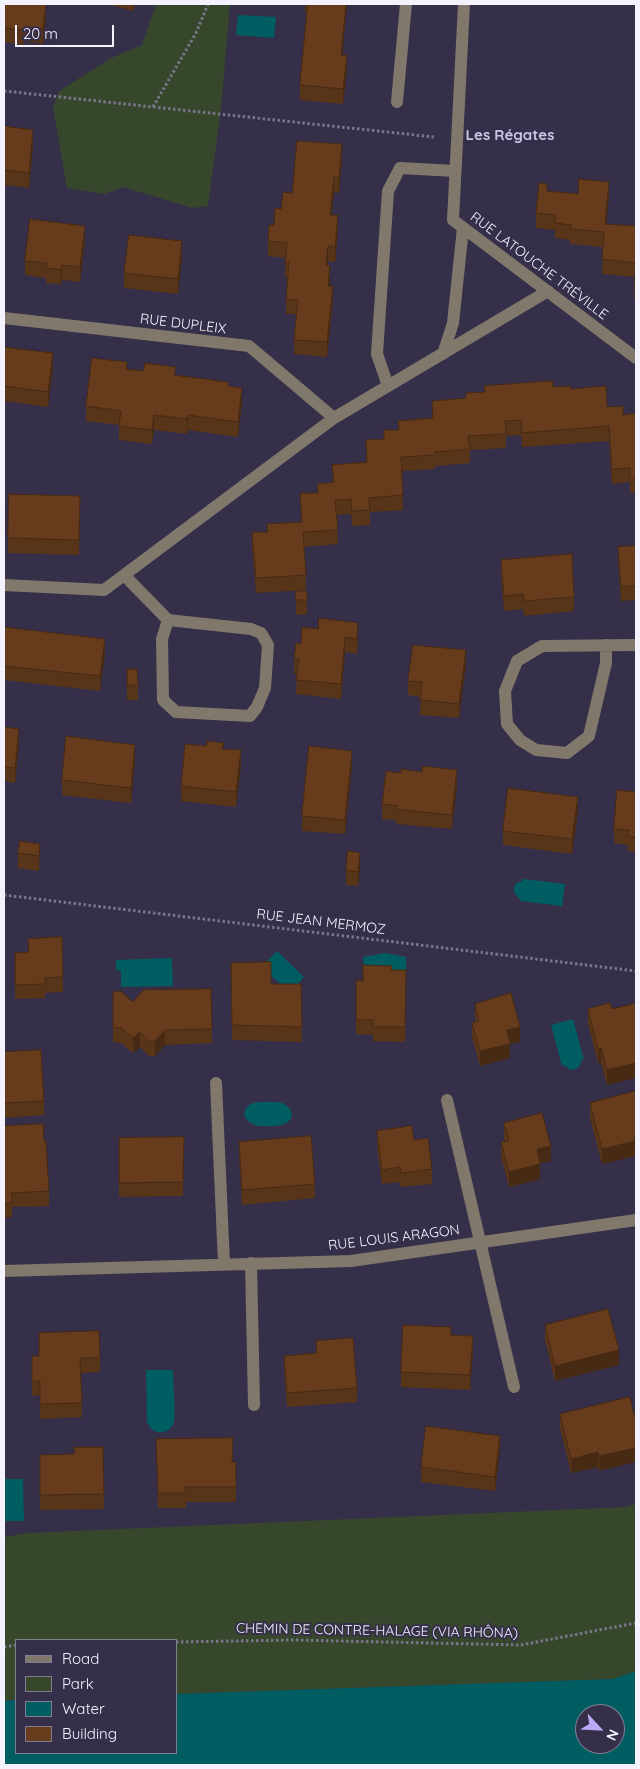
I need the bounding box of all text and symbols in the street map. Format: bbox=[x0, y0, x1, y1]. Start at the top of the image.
scale bar bbox=[18, 15, 116, 47]
text: 20 m bbox=[23, 24, 58, 43]
district label: Les Régates bbox=[466, 126, 554, 144]
street label: RUE LATOUCHE TRÉVILLE bbox=[467, 209, 611, 323]
street label: RUE DUPLEIX bbox=[139, 310, 227, 338]
street label: RUE JEAN MERMOZ bbox=[255, 906, 387, 938]
street label: RUE LOUIS ARAGON bbox=[327, 1222, 461, 1254]
street label: CHEMIN DE CONTRE-HALAGE (VIA RHÔNA) bbox=[236, 1620, 518, 1642]
legend bbox=[15, 1639, 178, 1754]
text: Road bbox=[62, 1649, 99, 1668]
text: Park bbox=[62, 1674, 94, 1693]
text: Water bbox=[62, 1699, 105, 1718]
north arrow bbox=[575, 1704, 625, 1754]
text: Building bbox=[62, 1724, 117, 1743]
text: N bbox=[602, 1726, 623, 1743]

